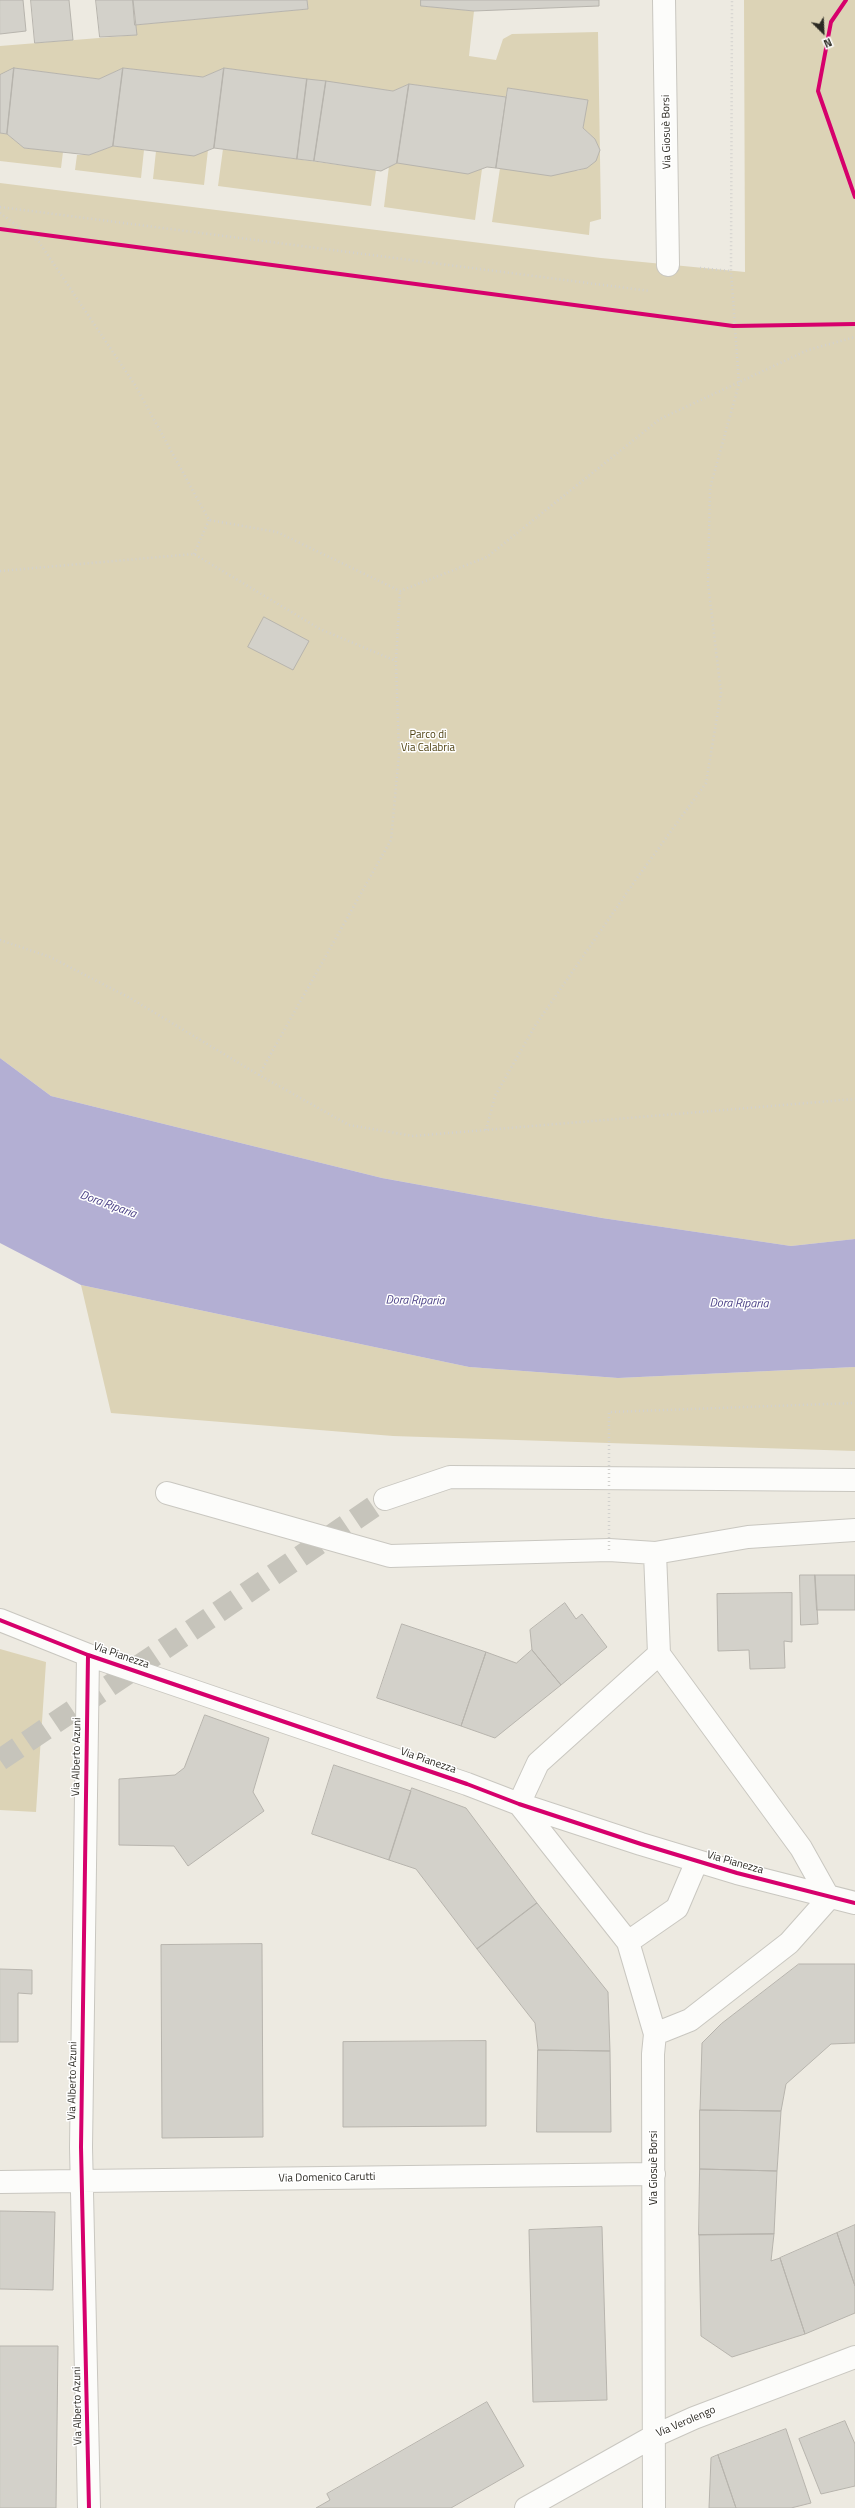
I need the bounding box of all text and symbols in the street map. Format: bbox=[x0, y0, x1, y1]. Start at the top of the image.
north arrow bbox=[803, 12, 843, 52]
text: N bbox=[821, 34, 835, 52]
street label: Via Giosuè Borsi bbox=[660, 95, 674, 169]
park label: Parco di Via Calabria bbox=[401, 728, 455, 754]
water label: Dora Riparia bbox=[78, 1188, 138, 1222]
water label: Dora Riparia bbox=[385, 1293, 445, 1309]
water label: Dora Riparia bbox=[709, 1296, 769, 1312]
street label: Via Pianezza bbox=[91, 1640, 151, 1672]
street label: Via Alberto Azuni bbox=[70, 1717, 84, 1797]
street label: Via Pianezza bbox=[398, 1745, 458, 1777]
street label: Via Pianezza bbox=[705, 1849, 765, 1877]
street label: Via Alberto Azuni bbox=[66, 2041, 80, 2121]
street label: Via Giosuè Borsi bbox=[647, 2131, 661, 2205]
street label: Via Domenico Carutti bbox=[278, 2171, 376, 2185]
street label: Via Alberto Azuni bbox=[71, 2366, 85, 2446]
street label: Via Verolengo bbox=[654, 2404, 718, 2440]

